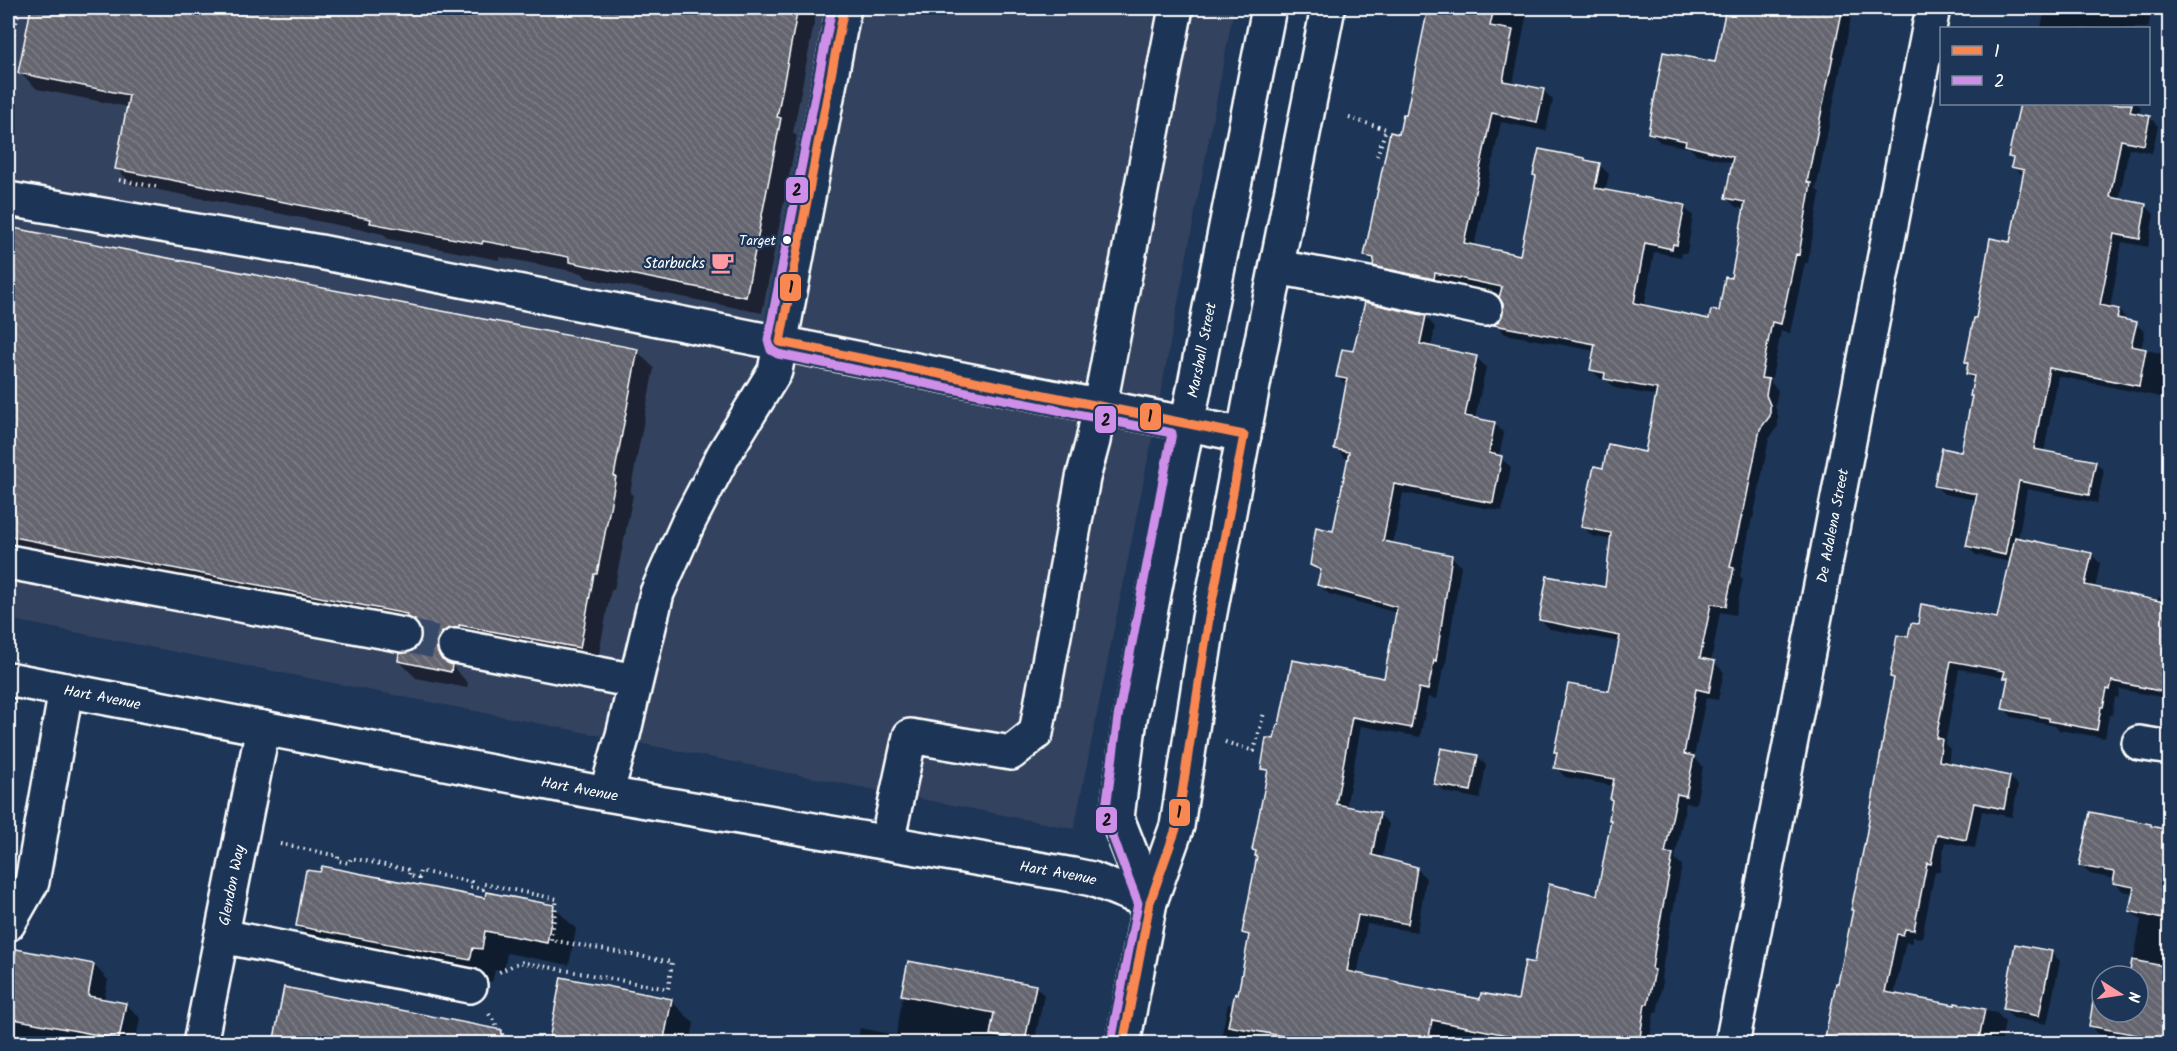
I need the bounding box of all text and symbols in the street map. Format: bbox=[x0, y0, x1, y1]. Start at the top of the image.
legend bbox=[1940, 27, 2150, 105]
text: 1 bbox=[1994, 38, 2000, 67]
text: 2 bbox=[1994, 68, 2004, 97]
line badge: 2 bbox=[785, 176, 809, 204]
text: 2 bbox=[792, 179, 802, 204]
place label: Target bbox=[739, 230, 777, 252]
marker: Target bbox=[781, 234, 793, 246]
cafe icon: Starbucks bbox=[710, 250, 736, 276]
place label: Starbucks bbox=[644, 252, 706, 276]
line badge: 1 bbox=[779, 273, 802, 302]
text: 1 bbox=[789, 276, 794, 301]
street label: Marshall Street bbox=[1182, 300, 1224, 400]
line badge: 1 bbox=[1139, 402, 1162, 431]
line badge: 2 bbox=[1094, 405, 1117, 434]
text: 1 bbox=[1148, 405, 1153, 430]
text: 2 bbox=[1101, 409, 1111, 434]
street label: De Adalena Street bbox=[1811, 467, 1856, 585]
street label: Hart Avenue bbox=[61, 679, 143, 717]
street label: Hart Avenue bbox=[539, 771, 620, 809]
line badge: 1 bbox=[1168, 798, 1191, 827]
text: 1 bbox=[1177, 801, 1182, 826]
line badge: 2 bbox=[1095, 806, 1118, 834]
text: 2 bbox=[1102, 809, 1112, 834]
street label: Glendon Way bbox=[213, 842, 253, 928]
street label: Hart Avenue bbox=[1018, 855, 1101, 893]
north arrow bbox=[2090, 964, 2150, 1024]
text: N bbox=[2120, 989, 2146, 1004]

